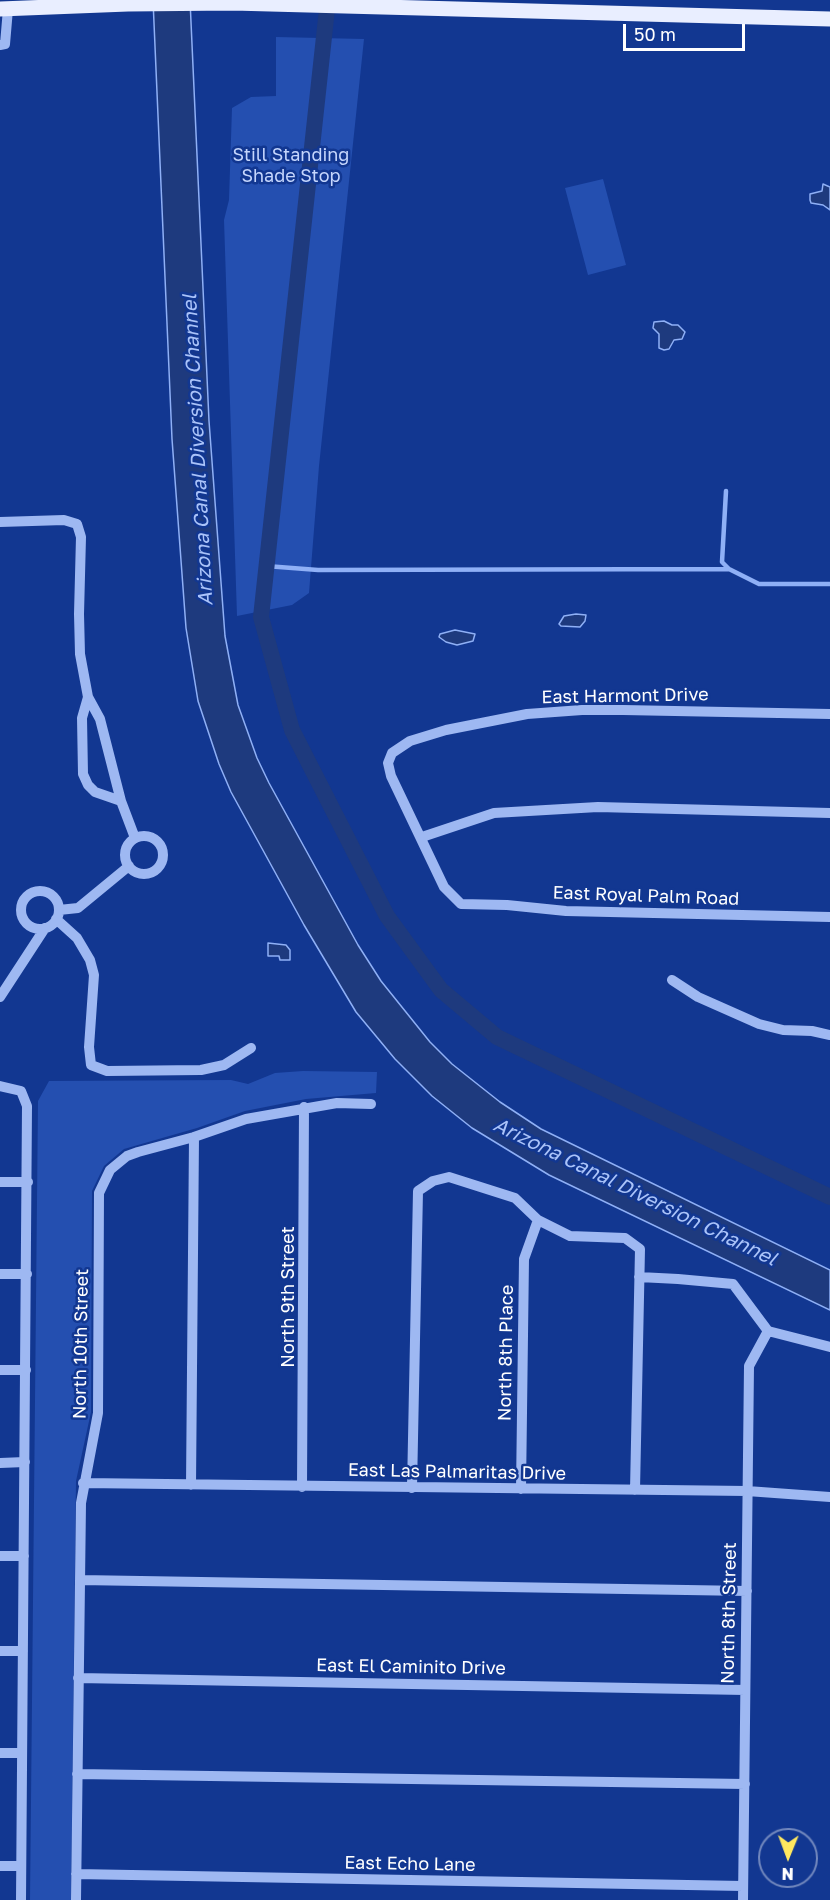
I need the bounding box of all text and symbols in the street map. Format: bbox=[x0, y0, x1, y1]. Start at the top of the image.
scale bar bbox=[626, 12, 748, 50]
text: 50 m bbox=[634, 23, 676, 45]
park label: Still Standing Shade Stop bbox=[233, 144, 349, 186]
water label: Arizona Canal Diversion Channel bbox=[178, 294, 218, 606]
street label: East Harmont Drive bbox=[541, 684, 709, 708]
street label: East Royal Palm Road bbox=[552, 882, 740, 910]
water label: Arizona Canal Diversion Channel bbox=[490, 1113, 780, 1271]
street label: North 9th Street bbox=[277, 1226, 299, 1368]
street label: North 10th Street bbox=[69, 1269, 93, 1419]
street label: North 8th Place bbox=[494, 1285, 518, 1421]
street label: East Las Palmaritas Drive bbox=[348, 1459, 566, 1485]
street label: North 8th Street bbox=[717, 1542, 741, 1684]
street label: East El Caminito Drive bbox=[316, 1655, 506, 1679]
north arrow bbox=[758, 1828, 818, 1888]
street label: East Echo Lane bbox=[344, 1852, 476, 1876]
text: N bbox=[781, 1864, 794, 1884]

